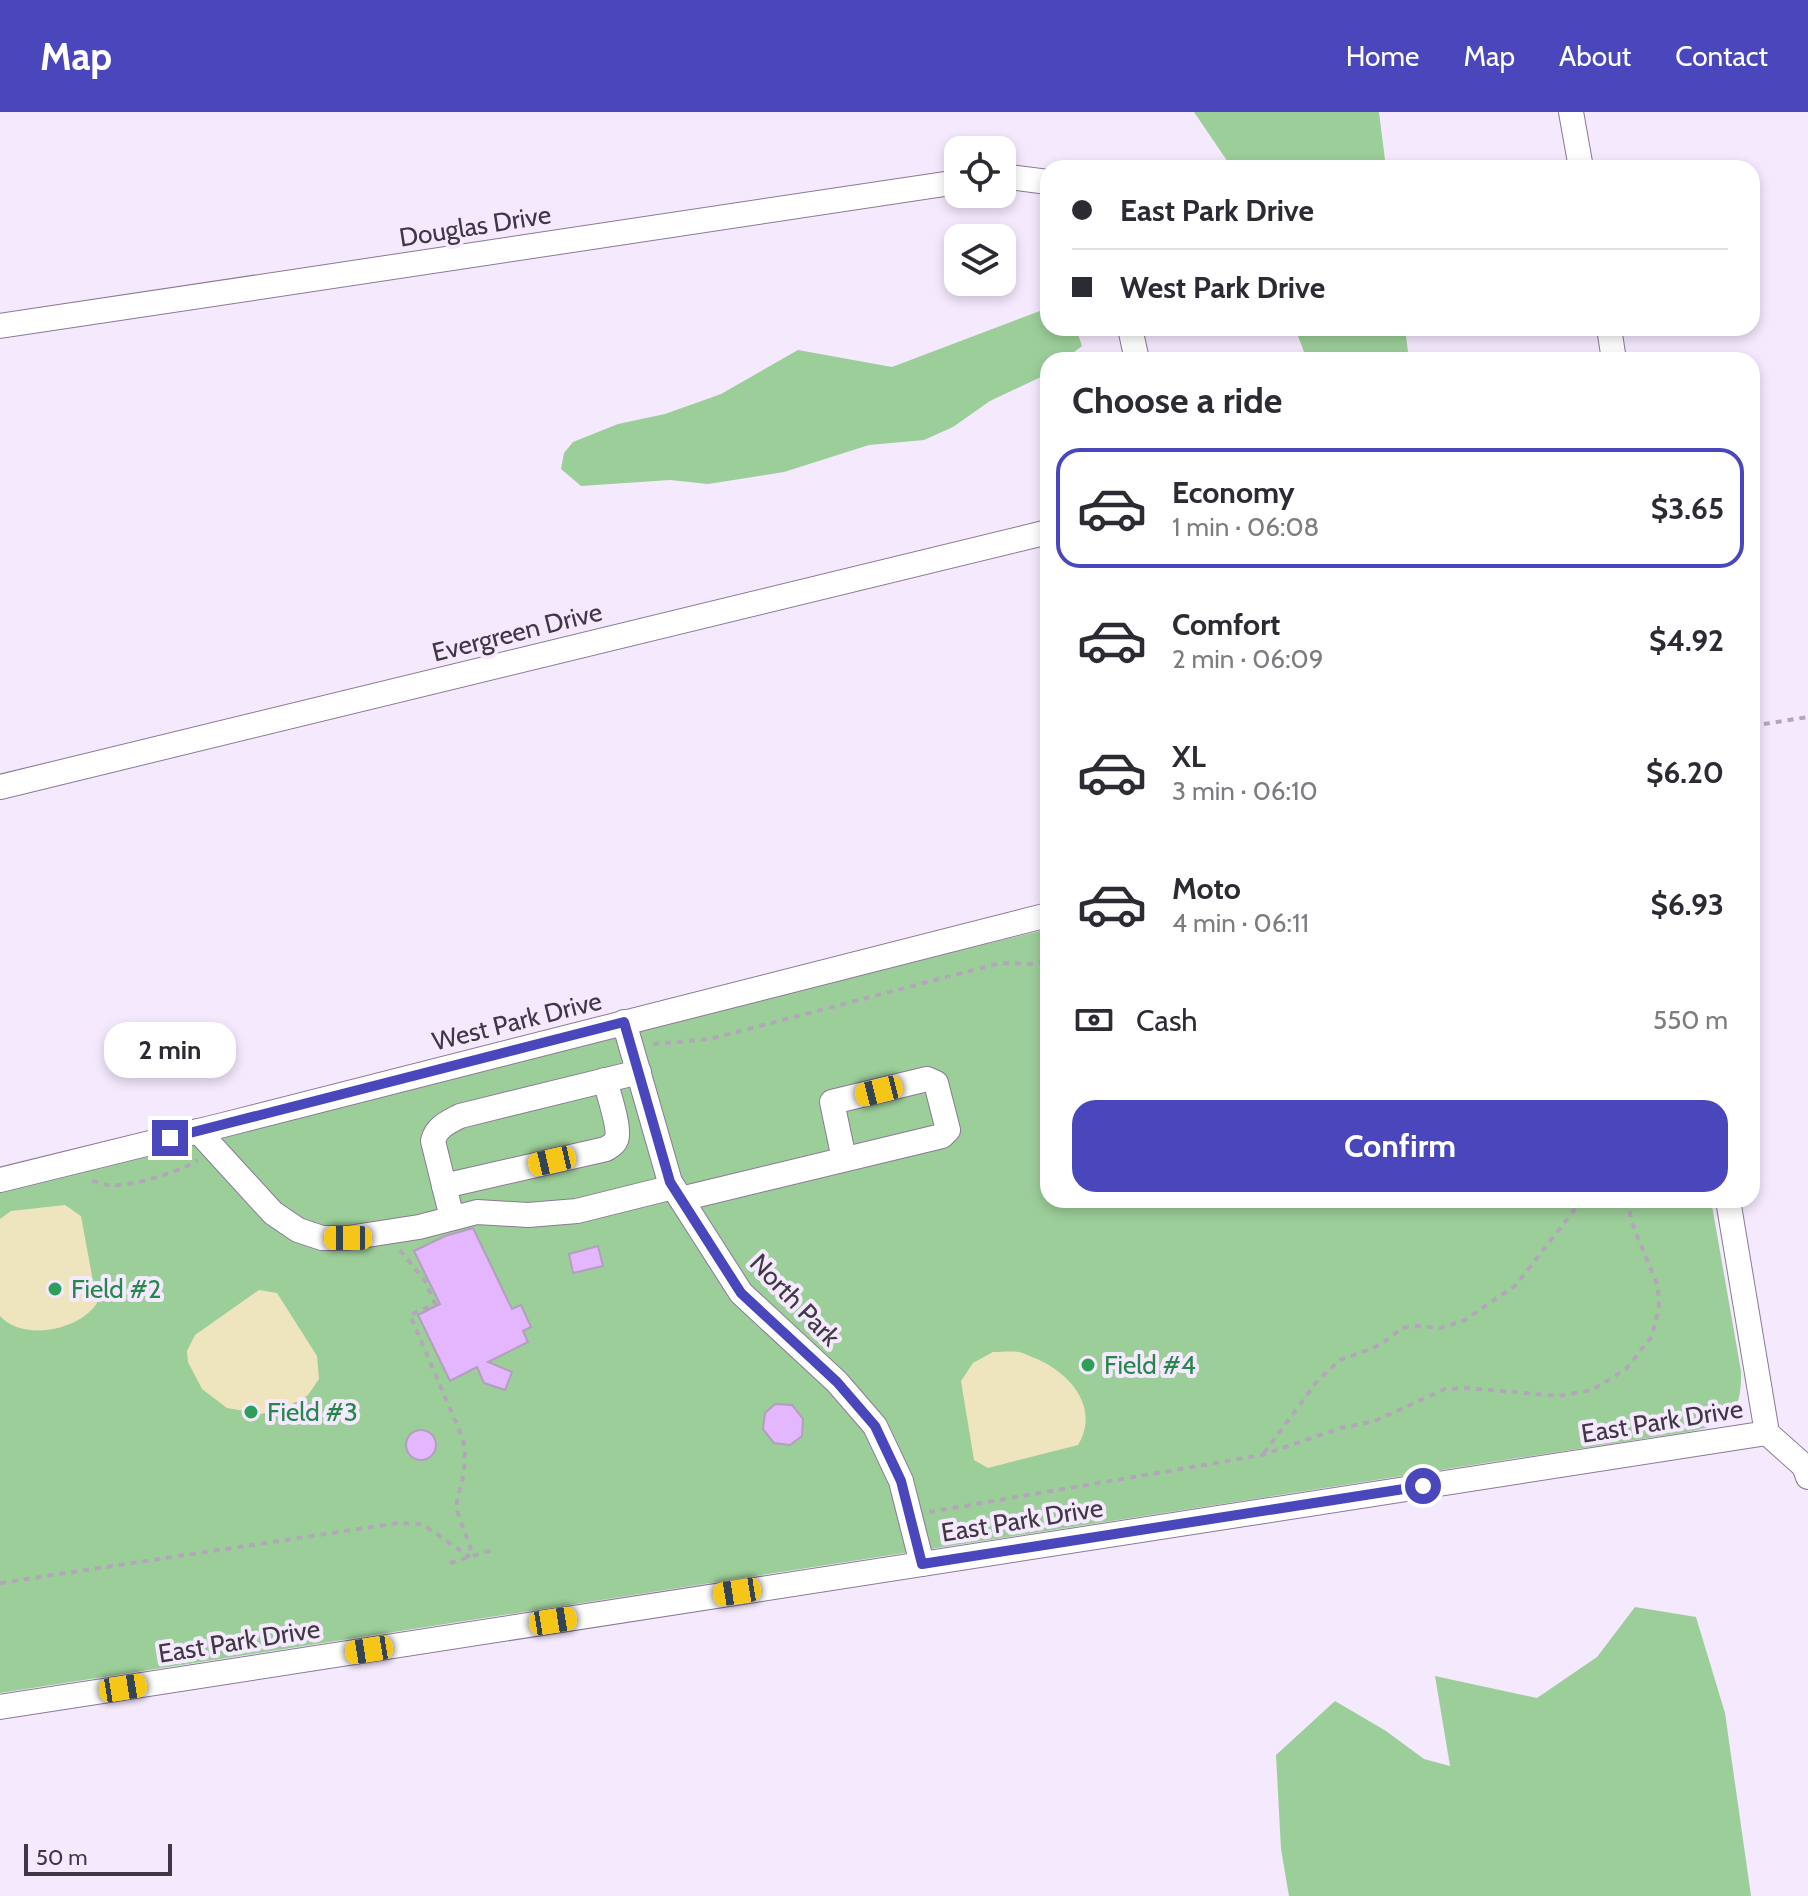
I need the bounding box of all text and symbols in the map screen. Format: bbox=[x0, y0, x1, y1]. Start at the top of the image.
text: Map bbox=[40, 33, 112, 80]
text: Home bbox=[1346, 39, 1419, 73]
text: Map bbox=[1463, 39, 1515, 73]
text: About bbox=[1559, 39, 1631, 73]
text: Contact bbox=[1675, 39, 1768, 73]
map controls bbox=[944, 136, 1016, 296]
button: locate bbox=[944, 136, 1016, 208]
text: East Park Drive bbox=[1120, 192, 1314, 229]
street label: Douglas Drive bbox=[397, 198, 553, 254]
button: layers bbox=[944, 224, 1016, 296]
text: West Park Drive bbox=[1120, 269, 1325, 306]
text: Choose a ride bbox=[1072, 378, 1282, 422]
icon: car bbox=[1076, 472, 1148, 544]
text: Economy bbox=[1172, 474, 1295, 511]
text: $3.65 bbox=[1651, 490, 1724, 527]
text: 1 min · 06:08 bbox=[1172, 511, 1319, 543]
street label: Evergreen Drive bbox=[429, 595, 605, 669]
icon: car bbox=[1076, 604, 1148, 676]
text: Comfort bbox=[1172, 606, 1280, 643]
text: $4.92 bbox=[1649, 622, 1724, 659]
text: 2 min · 06:09 bbox=[1172, 643, 1323, 675]
icon: car bbox=[1076, 736, 1148, 808]
text: XL bbox=[1172, 738, 1206, 775]
text: $6.20 bbox=[1646, 754, 1724, 791]
text: 3 min · 06:10 bbox=[1172, 775, 1318, 807]
icon: car bbox=[1076, 868, 1148, 940]
text: Moto bbox=[1172, 870, 1241, 907]
text: $6.93 bbox=[1650, 886, 1724, 923]
text: 4 min · 06:11 bbox=[1172, 907, 1309, 939]
street label: West Park Drive bbox=[429, 985, 605, 1057]
icon: cash bbox=[1072, 998, 1116, 1042]
text: Cash bbox=[1136, 1002, 1198, 1039]
text: 550 m bbox=[1653, 1004, 1728, 1036]
callout: 2 min bbox=[104, 1022, 236, 1078]
text: 2 min bbox=[139, 1034, 201, 1066]
car bbox=[853, 1074, 905, 1108]
button: Confirm bbox=[1072, 1100, 1728, 1192]
route end bbox=[152, 1120, 188, 1156]
car bbox=[526, 1144, 578, 1178]
car bbox=[324, 1226, 372, 1250]
street label: North Park bbox=[743, 1247, 847, 1353]
place label: Field #2 bbox=[71, 1273, 161, 1305]
marker: Field #2 bbox=[46, 1280, 64, 1298]
place label: Field #4 bbox=[1104, 1349, 1196, 1381]
marker: Field #4 bbox=[1079, 1356, 1097, 1374]
street label: East Park Drive bbox=[1579, 1392, 1745, 1450]
place label: Field #3 bbox=[267, 1396, 358, 1428]
marker: Field #3 bbox=[242, 1403, 260, 1421]
route start bbox=[1405, 1468, 1441, 1504]
street label: East Park Drive bbox=[939, 1491, 1105, 1549]
car bbox=[711, 1576, 763, 1608]
car bbox=[527, 1605, 579, 1637]
street label: East Park Drive bbox=[156, 1612, 322, 1670]
car bbox=[343, 1634, 395, 1666]
car bbox=[97, 1672, 149, 1704]
scale bar bbox=[24, 1840, 172, 1876]
text: 50 m bbox=[36, 1844, 88, 1871]

